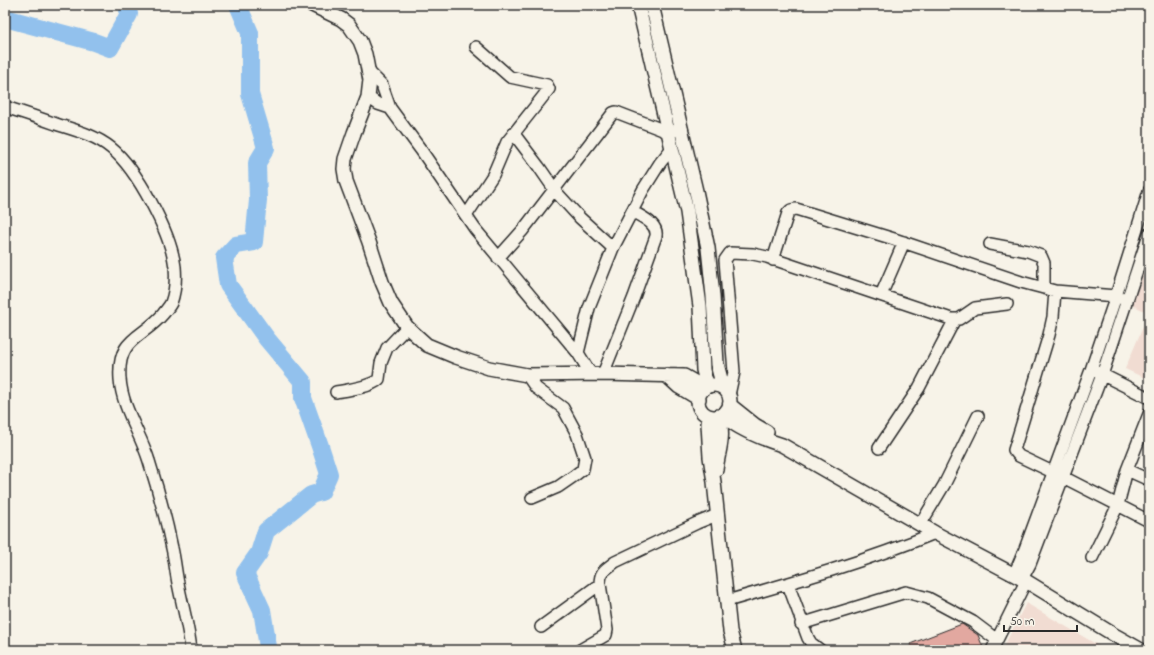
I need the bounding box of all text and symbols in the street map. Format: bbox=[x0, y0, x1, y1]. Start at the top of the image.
scale bar bbox=[1004, 607, 1077, 633]
text: 50 m bbox=[1010, 613, 1034, 631]

